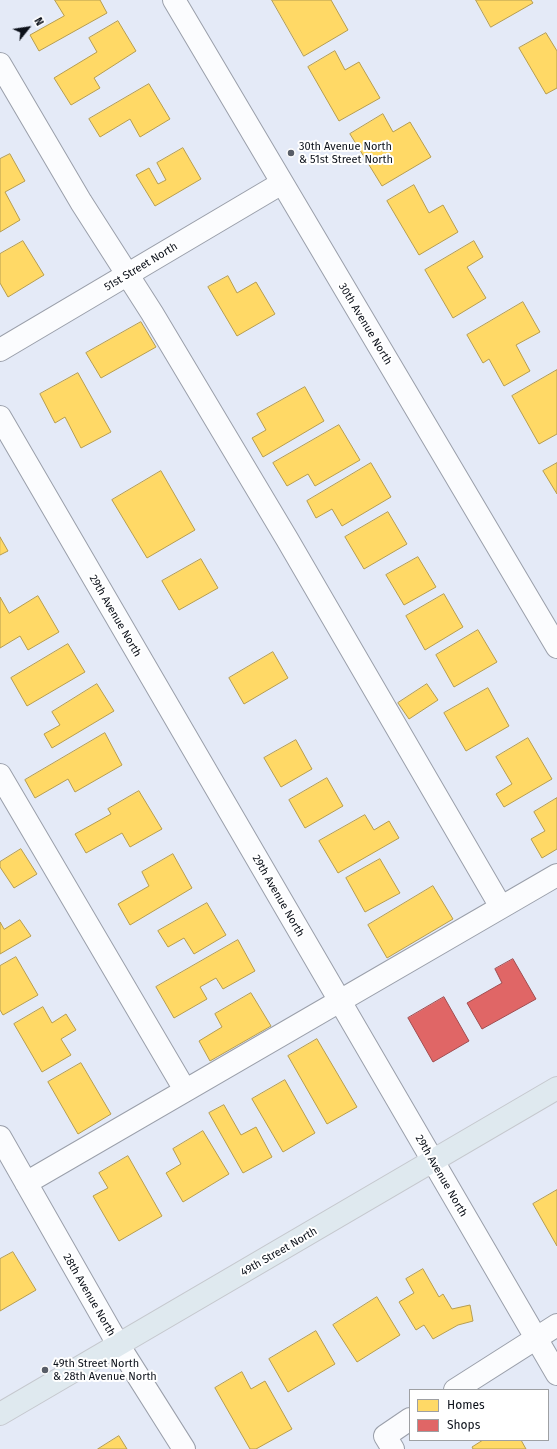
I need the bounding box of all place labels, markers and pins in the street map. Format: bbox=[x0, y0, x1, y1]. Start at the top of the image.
place label: 30th Avenue North & 51st Street North bbox=[299, 140, 393, 166]
marker: 30th Avenue North & 51st Street North bbox=[286, 148, 296, 158]
place label: 49th Street North & 28th Avenue North bbox=[53, 1357, 157, 1383]
marker: 49th Street North & 28th Avenue North bbox=[40, 1365, 50, 1375]

